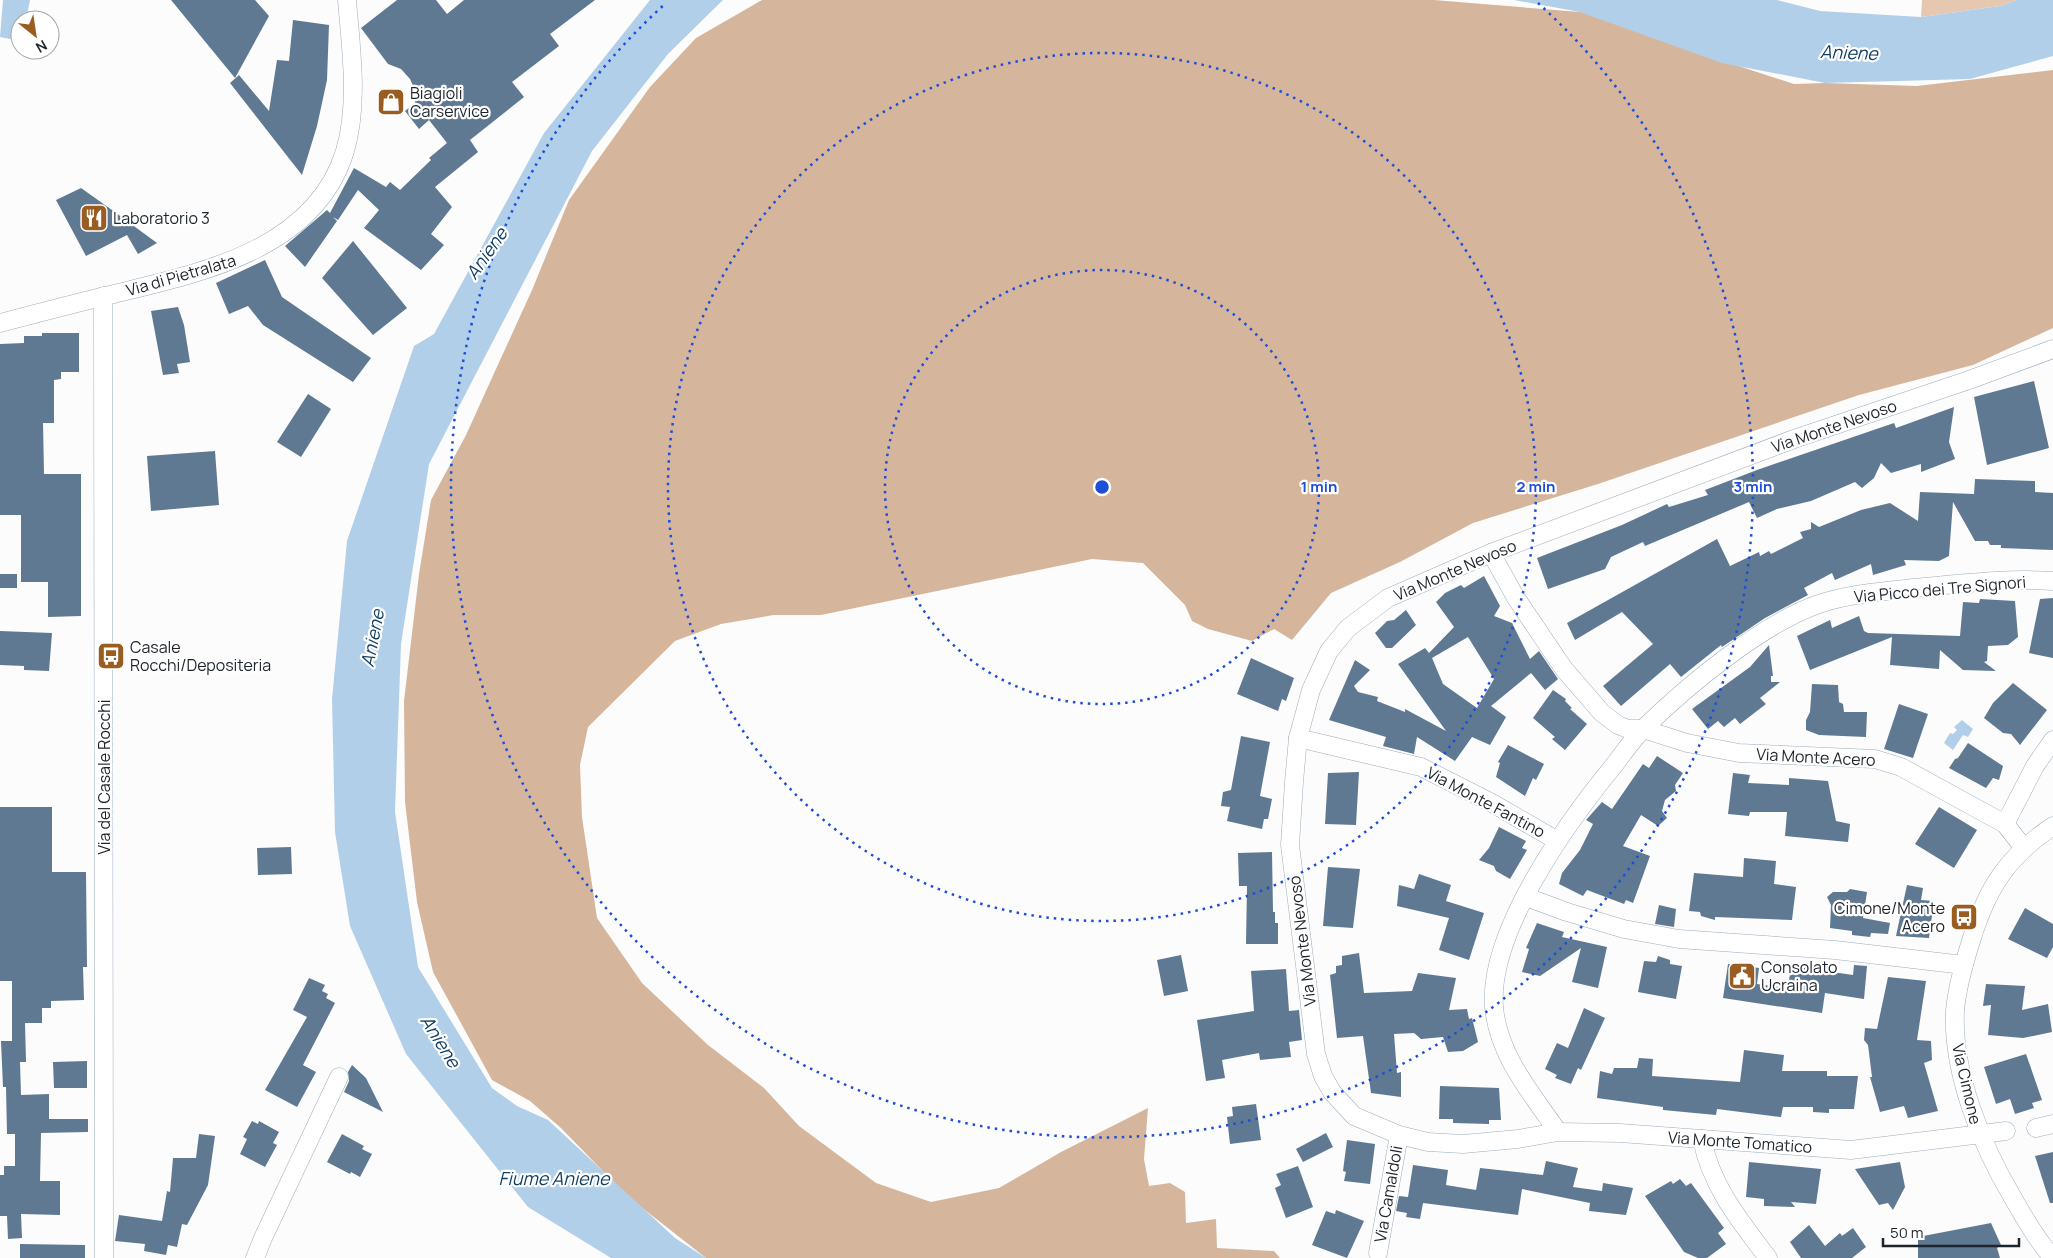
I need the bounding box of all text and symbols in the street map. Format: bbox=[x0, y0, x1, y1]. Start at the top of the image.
north arrow bbox=[10, 10, 60, 60]
text: N bbox=[33, 36, 51, 57]
water label: Aniene bbox=[1820, 39, 1880, 65]
place label: Biagioli Carservice bbox=[410, 82, 489, 122]
shop icon: Biagioli Carservice bbox=[376, 87, 406, 117]
restaurant icon: Laboratorio 3 bbox=[79, 203, 109, 233]
place label: Laboratorio 3 bbox=[113, 207, 210, 229]
water label: Aniene bbox=[460, 221, 513, 284]
street label: Via di Pietralata bbox=[124, 249, 238, 301]
street label: Via Monte Nevoso bbox=[1768, 394, 1900, 458]
text: 1 min bbox=[1301, 476, 1337, 497]
text: 2 min bbox=[1516, 476, 1556, 497]
text: 3 min bbox=[1734, 476, 1772, 497]
centre of rings bbox=[1093, 478, 1111, 496]
street label: Via Monte Nevoso bbox=[1390, 534, 1520, 606]
street label: Via Picco dei Tre Signori bbox=[1853, 571, 2027, 607]
water label: Aniene bbox=[355, 606, 390, 669]
place label: Casale Rocchi/Depositeria bbox=[130, 636, 271, 676]
bus stop icon: Casale Rocchi/Depositeria bbox=[96, 641, 126, 671]
street label: Via del Casale Rocchi bbox=[93, 699, 115, 855]
street label: Via Monte Acero bbox=[1756, 743, 1876, 771]
street label: Via Monte Fantino bbox=[1423, 761, 1549, 843]
street label: Via Monte Nevoso bbox=[1283, 875, 1321, 1007]
place label: Cimone/Monte Acero bbox=[1834, 897, 1945, 937]
bus stop icon: Cimone/Monte Acero bbox=[1949, 902, 1979, 932]
place label: Consolato Ucraina bbox=[1761, 956, 1837, 996]
public building icon: Consolato Ucraina bbox=[1727, 961, 1757, 991]
water label: Aniene bbox=[416, 1010, 467, 1073]
street label: Via Cimone bbox=[1947, 1042, 1987, 1126]
street label: Via Monte Tomatico bbox=[1667, 1126, 1813, 1158]
street label: Via Camaldoli bbox=[1369, 1144, 1407, 1244]
water label: Fiume Aniene bbox=[499, 1166, 611, 1190]
scale bar bbox=[1883, 1216, 2019, 1248]
text: 50 m bbox=[1890, 1222, 1924, 1243]

